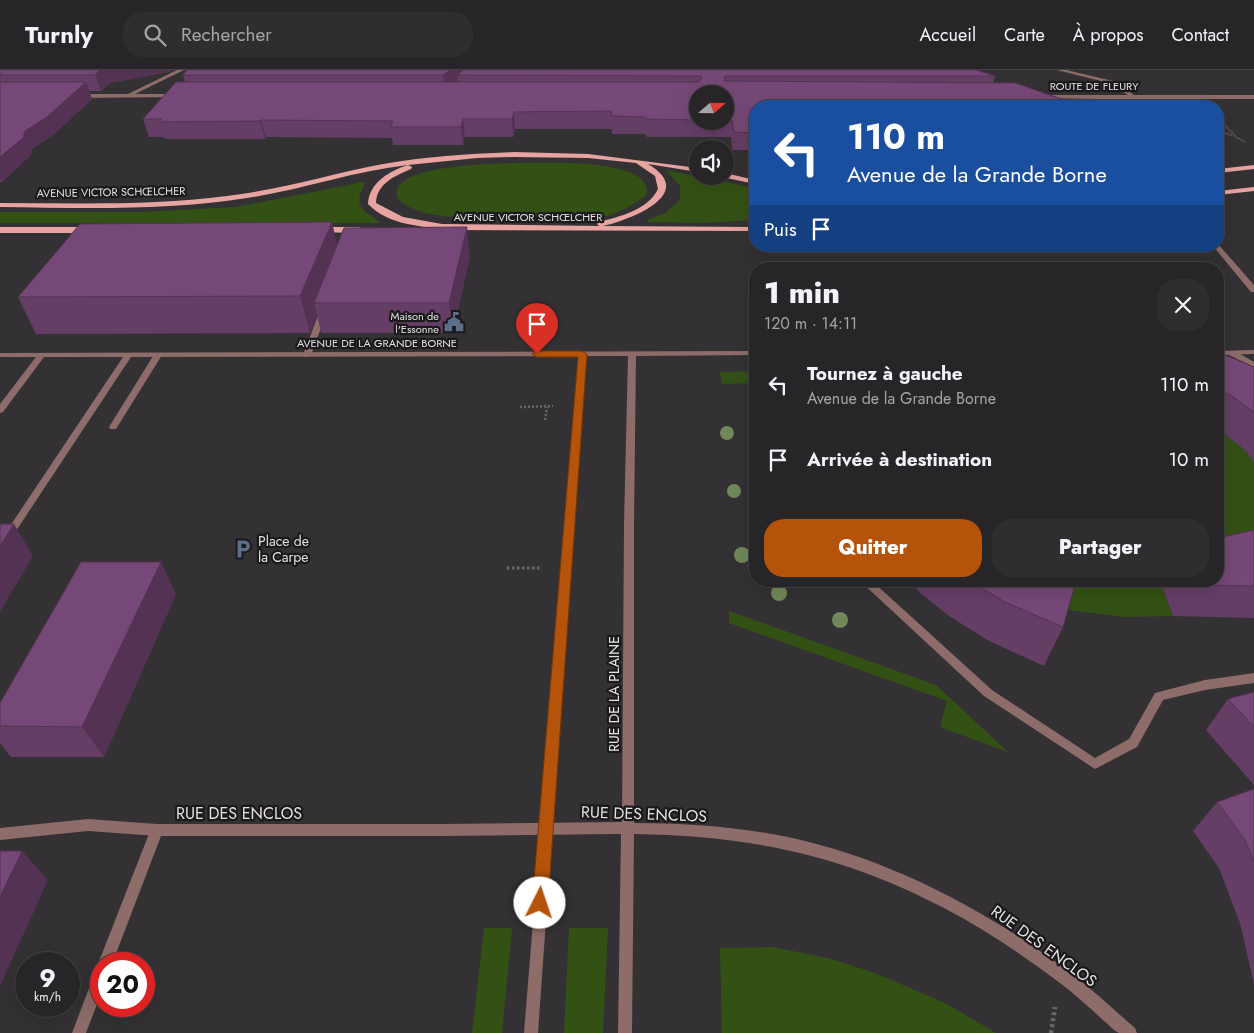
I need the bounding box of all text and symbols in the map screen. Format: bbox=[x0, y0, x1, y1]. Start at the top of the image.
search box bbox=[123, 12, 473, 57]
text: Turnly bbox=[25, 17, 93, 52]
icon: search bbox=[141, 21, 169, 49]
text: Rechercher bbox=[181, 21, 272, 48]
text: Accueil bbox=[919, 22, 976, 48]
text: Carte bbox=[1004, 22, 1045, 48]
text: À propos bbox=[1073, 22, 1143, 48]
text: Contact bbox=[1171, 22, 1229, 48]
street label: ROUTE DE FLEURY bbox=[1050, 78, 1139, 94]
north arrow bbox=[689, 85, 734, 130]
map controls bbox=[689, 85, 734, 185]
text: 110 m bbox=[847, 112, 945, 162]
icon: left bbox=[764, 120, 829, 185]
button: sound bbox=[689, 140, 734, 185]
text: Avenue de la Grande Borne bbox=[847, 158, 1107, 190]
street label: AVENUE VICTOR SCHŒLCHER bbox=[37, 183, 186, 201]
street label: AVENUE VICTOR SCHŒLCHER bbox=[454, 209, 603, 225]
icon: arrive bbox=[807, 215, 835, 243]
text: Puis bbox=[764, 216, 797, 243]
text: 1 min bbox=[764, 271, 840, 314]
button: close bbox=[1157, 279, 1209, 331]
pin bbox=[516, 303, 558, 354]
place label: Maison de l'Essonne bbox=[390, 308, 439, 337]
icon: arrive bbox=[523, 310, 551, 338]
public building icon: Maison de l'Essonne bbox=[443, 311, 465, 333]
text: 120 m · 14:11 bbox=[764, 312, 857, 335]
street label: AVENUE DE LA GRANDE BORNE bbox=[297, 335, 457, 351]
text: Tournez à gauche bbox=[807, 360, 963, 387]
icon: left bbox=[764, 371, 792, 399]
text: 110 m bbox=[1160, 371, 1209, 398]
text: Avenue de la Grande Borne bbox=[807, 387, 996, 410]
icon: arrive bbox=[764, 446, 792, 474]
text: Arrivée à destination bbox=[807, 446, 992, 473]
text: 10 m bbox=[1169, 446, 1209, 473]
button: Quitter bbox=[764, 519, 982, 577]
button: Partager bbox=[992, 519, 1209, 577]
place label: Place de la Carpe bbox=[258, 531, 309, 567]
parking icon: Place de la Carpe bbox=[232, 538, 254, 560]
street label: RUE DE LA PLAINE bbox=[604, 636, 624, 752]
street label: RUE DES ENCLOS bbox=[581, 800, 708, 828]
street label: RUE DES ENCLOS bbox=[176, 802, 302, 825]
position arrow bbox=[513, 876, 565, 928]
street label: RUE DES ENCLOS bbox=[986, 900, 1102, 992]
speed limit sign: 20 bbox=[90, 952, 155, 1017]
text: 9 bbox=[39, 960, 56, 996]
text: km/h bbox=[34, 988, 61, 1006]

